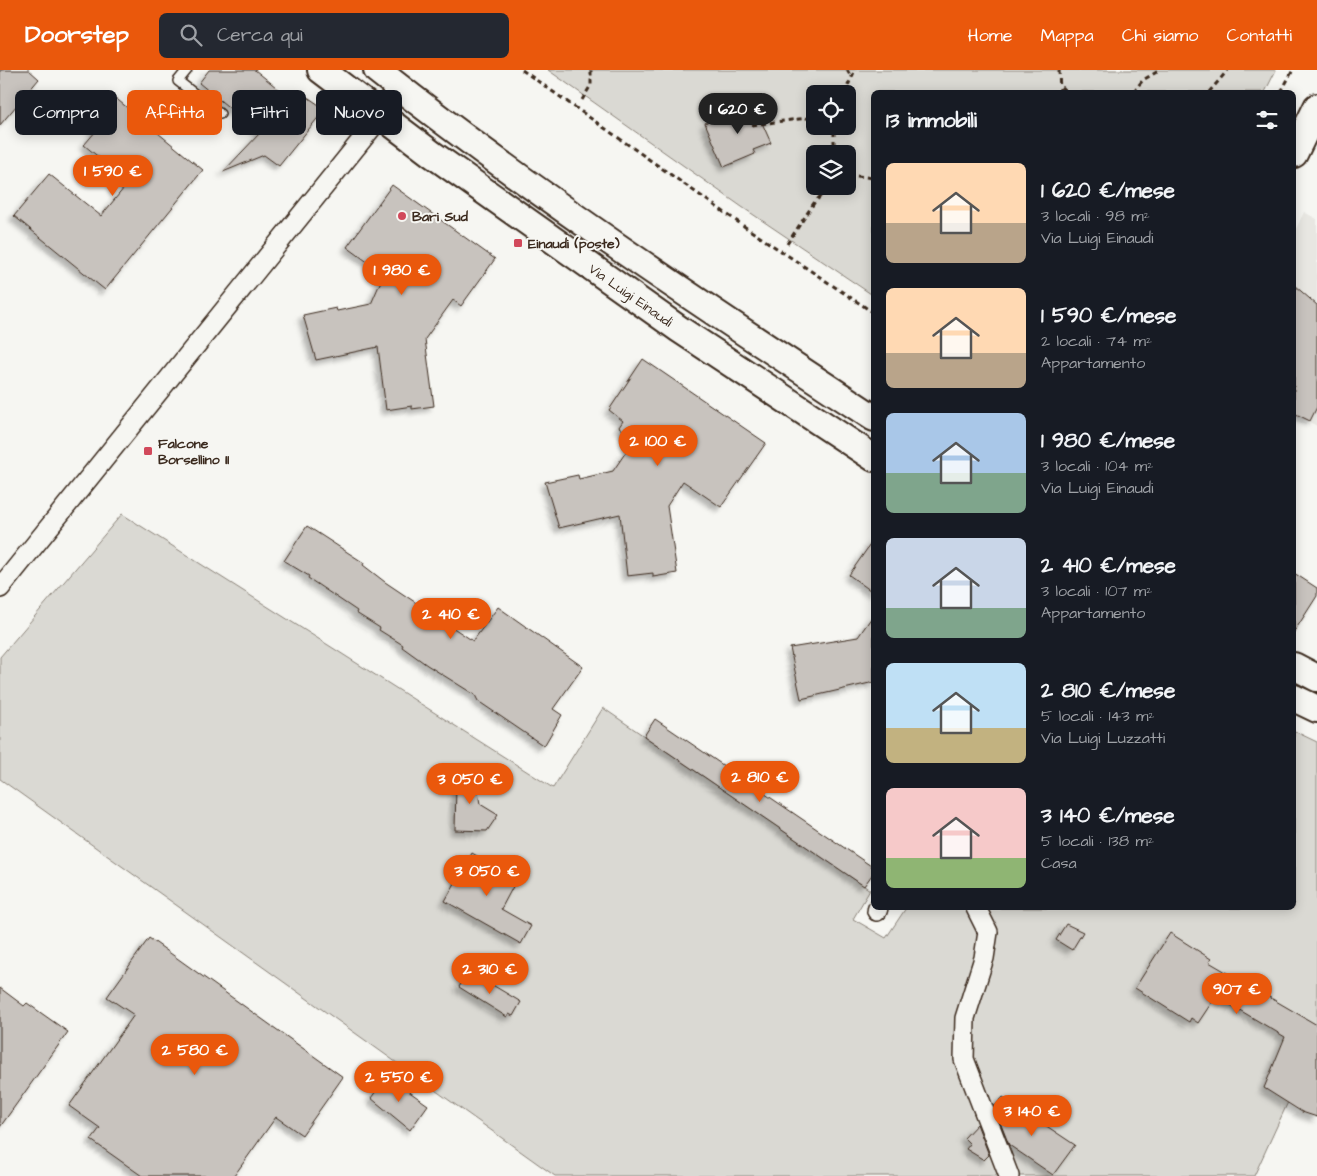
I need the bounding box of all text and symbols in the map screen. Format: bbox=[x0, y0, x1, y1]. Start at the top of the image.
search box bbox=[159, 13, 509, 58]
text: Doorstep bbox=[25, 18, 129, 52]
icon: search bbox=[177, 21, 205, 49]
text: Cerca qui bbox=[217, 22, 303, 49]
text: Home bbox=[968, 23, 1013, 48]
text: Mappa bbox=[1041, 23, 1094, 48]
text: Chi siamo bbox=[1122, 23, 1198, 48]
text: Contatti bbox=[1226, 23, 1292, 48]
map controls bbox=[806, 85, 856, 195]
button: locate bbox=[806, 85, 856, 135]
chip: Compra bbox=[15, 90, 117, 135]
chip: Affitta bbox=[127, 90, 222, 135]
chip: Filtri bbox=[232, 90, 306, 135]
chip: Nuovo bbox=[316, 90, 402, 135]
pin: 1 620 € bbox=[692, 92, 784, 135]
text: 1 620 € bbox=[710, 98, 766, 120]
text: 13 immobili bbox=[886, 106, 977, 135]
icon: filters bbox=[1253, 106, 1281, 134]
button: layers bbox=[806, 145, 856, 195]
pin: 1 590 € bbox=[67, 154, 159, 197]
text: 1 590 € bbox=[84, 160, 142, 182]
text: 1 620 €/mese bbox=[1041, 176, 1175, 205]
icon: home bbox=[926, 183, 986, 243]
text: 3 locali · 98 m² bbox=[1041, 205, 1150, 227]
place label: Bari Sud bbox=[412, 207, 469, 227]
marker: Bari Sud bbox=[396, 210, 408, 222]
text: Via Luigi Einaudi bbox=[1041, 227, 1153, 249]
place label: Einaudi (poste) bbox=[528, 234, 620, 254]
marker: Einaudi (poste) bbox=[512, 237, 524, 249]
pin: 1 980 € bbox=[356, 254, 448, 296]
text: 1 980 € bbox=[373, 259, 431, 281]
street label: Via Luigi Einaudi bbox=[584, 259, 676, 332]
text: 1 590 €/mese bbox=[1041, 301, 1176, 330]
icon: home bbox=[926, 308, 986, 368]
text: 2 locali · 74 m² bbox=[1041, 330, 1152, 352]
text: Appartamento bbox=[1041, 352, 1145, 374]
pin: 2 100 € bbox=[612, 424, 704, 467]
text: 1 980 €/mese bbox=[1041, 426, 1175, 455]
text: 2 100 € bbox=[630, 430, 686, 452]
icon: home bbox=[926, 433, 986, 493]
place label: Falcone Borsellino II bbox=[158, 434, 229, 470]
marker: Falcone Borsellino II bbox=[142, 445, 154, 457]
text: 3 locali · 104 m² bbox=[1041, 455, 1153, 477]
text: Via Luigi Einaudi bbox=[1041, 477, 1153, 499]
text: 2 410 €/mese bbox=[1041, 551, 1176, 580]
icon: home bbox=[926, 558, 986, 618]
text: 3 locali · 107 m² bbox=[1041, 580, 1152, 602]
pin: 2 410 € bbox=[405, 598, 497, 640]
text: Appartamento bbox=[1041, 602, 1145, 624]
text: 2 410 € bbox=[422, 603, 480, 625]
text: 2 810 €/mese bbox=[1041, 676, 1175, 705]
icon: home bbox=[926, 683, 986, 743]
text: 5 locali · 143 m² bbox=[1041, 705, 1154, 727]
text: Via Luigi Luzzatti bbox=[1041, 727, 1165, 749]
pin: 2 810 € bbox=[714, 760, 806, 803]
pin: 3 050 € bbox=[424, 762, 516, 805]
text: 2 810 € bbox=[731, 766, 789, 788]
text: 3 050 € bbox=[437, 768, 503, 790]
text: 3 140 €/mese bbox=[1041, 801, 1175, 830]
icon: home bbox=[926, 808, 986, 868]
text: 5 locali · 138 m² bbox=[1041, 830, 1154, 852]
text: Casa bbox=[1041, 852, 1077, 874]
pin: 3 050 € bbox=[441, 854, 533, 897]
text: 3 050 € bbox=[454, 860, 520, 882]
pin: 2 310 € bbox=[444, 952, 536, 995]
text: 2 310 € bbox=[463, 958, 517, 980]
pin: 907 € bbox=[1202, 972, 1272, 1015]
text: 907 € bbox=[1213, 978, 1261, 1000]
pin: 2 580 € bbox=[149, 1034, 241, 1076]
text: 2 580 € bbox=[162, 1039, 228, 1061]
pin: 2 550 € bbox=[353, 1060, 445, 1103]
text: 2 550 € bbox=[365, 1066, 433, 1088]
pin: 3 140 € bbox=[986, 1094, 1078, 1137]
text: 3 140 € bbox=[1004, 1100, 1060, 1122]

